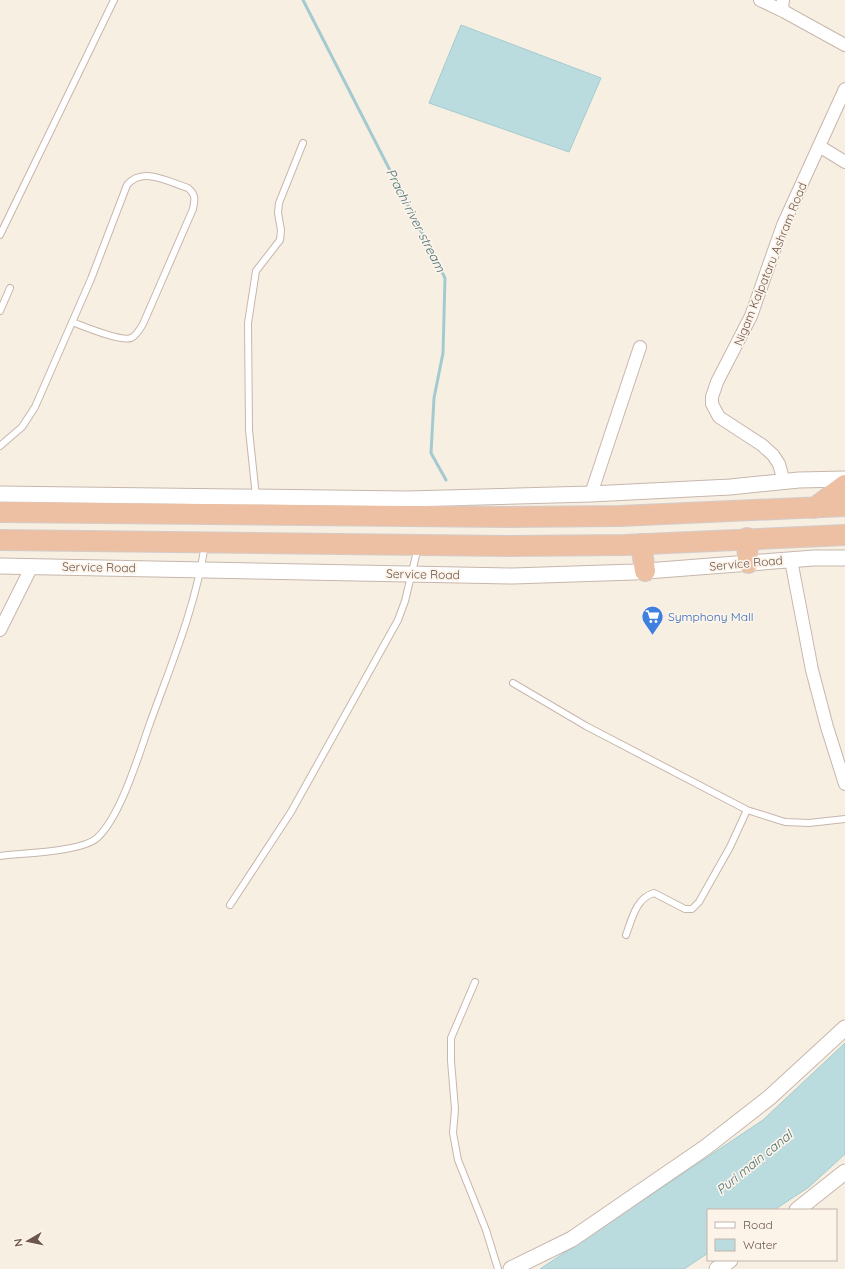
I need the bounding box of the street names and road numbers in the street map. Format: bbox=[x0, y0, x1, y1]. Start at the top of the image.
street label: Nigam Kalpataru Ashram Road bbox=[730, 180, 810, 348]
street label: Service Road bbox=[709, 552, 783, 574]
street label: Service Road bbox=[62, 559, 136, 575]
street label: Service Road bbox=[386, 566, 460, 582]

